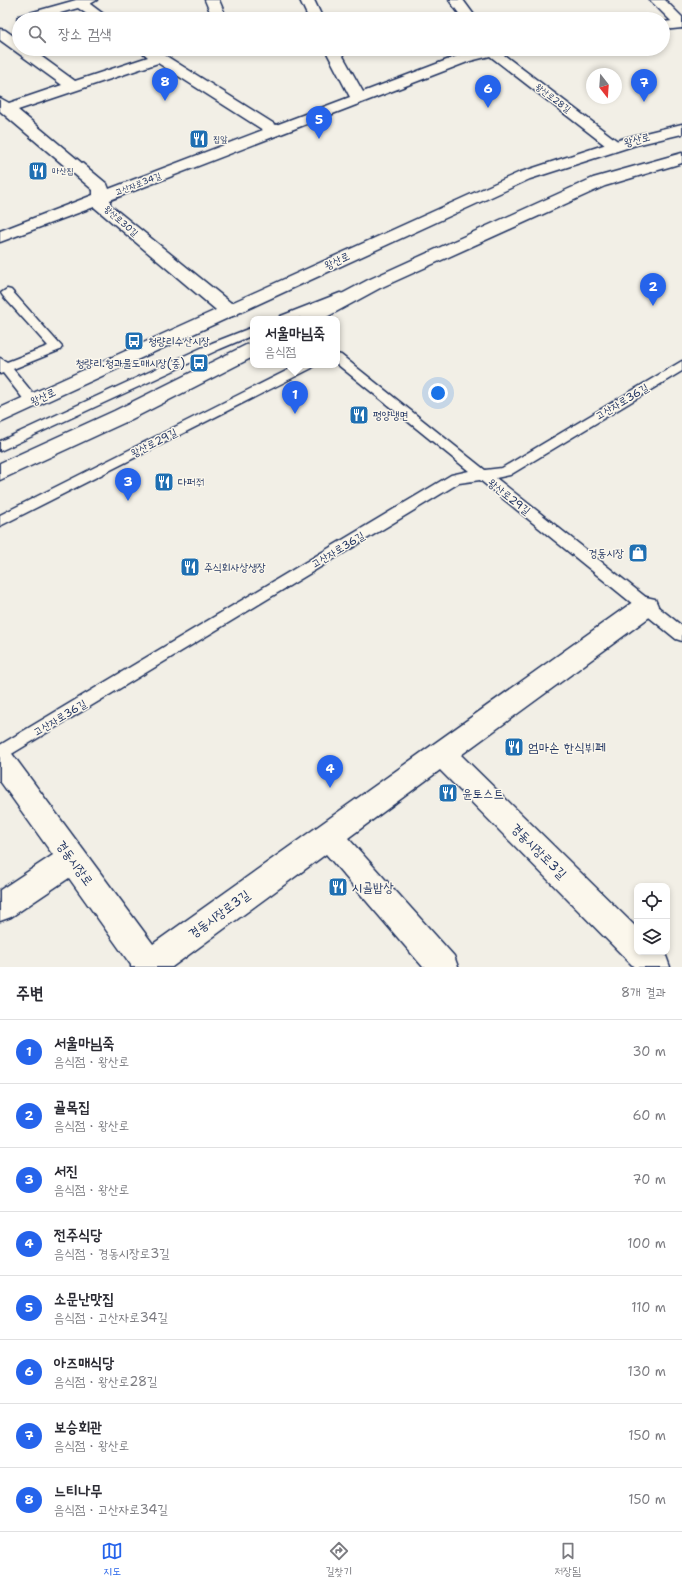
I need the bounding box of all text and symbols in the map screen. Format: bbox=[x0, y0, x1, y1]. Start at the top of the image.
search box bbox=[12, 12, 670, 56]
icon: search bbox=[26, 23, 48, 45]
text: 장소 검색 bbox=[58, 24, 111, 44]
pin: 8 bbox=[152, 68, 178, 101]
north arrow bbox=[586, 68, 622, 104]
pin: 7 bbox=[631, 69, 657, 102]
pin: 6 bbox=[475, 75, 501, 108]
street label: 왕산로28길 bbox=[533, 81, 574, 116]
pin: 5 bbox=[306, 106, 332, 139]
restaurant icon: 집앞 bbox=[188, 128, 210, 150]
street label: 왕산로 bbox=[622, 129, 652, 151]
place label: 집앞 bbox=[213, 133, 228, 145]
restaurant icon: 마산집 bbox=[27, 160, 49, 182]
place label: 마산집 bbox=[52, 165, 74, 177]
street label: 고산자로34길 bbox=[113, 169, 163, 198]
street label: 왕산로30길 bbox=[101, 203, 141, 240]
street label: 왕산로 bbox=[322, 249, 352, 273]
pin: 2 bbox=[640, 273, 666, 306]
popup bbox=[250, 316, 340, 368]
text: 서울마님죽 bbox=[265, 323, 325, 343]
bus stop icon: 청량리수산시장 bbox=[123, 330, 145, 352]
place label: 청량리수산시장 bbox=[148, 334, 210, 349]
text: 음식점 bbox=[265, 343, 296, 360]
bus stop icon: 청량리.청과물도매시장(중) bbox=[188, 352, 210, 374]
place label: 청량리.청과물도매시장(중) bbox=[76, 356, 185, 371]
street label: 고산자로36길 bbox=[593, 380, 651, 424]
pin: 1 bbox=[282, 381, 308, 414]
your location bbox=[428, 383, 448, 403]
street label: 왕산로 bbox=[28, 385, 58, 409]
restaurant icon: 평양냉면 bbox=[348, 404, 370, 426]
place label: 평양냉면 bbox=[373, 408, 408, 423]
street label: 왕산로29길 bbox=[128, 425, 180, 461]
pin: 3 bbox=[115, 468, 141, 501]
restaurant icon: 다퍼줘 bbox=[153, 471, 175, 493]
place label: 다퍼줘 bbox=[178, 475, 205, 490]
street label: 왕산로29길 bbox=[485, 476, 534, 518]
street label: 고산자로36길 bbox=[309, 528, 367, 572]
shop icon: 경동시장 bbox=[627, 542, 649, 564]
place label: 경동시장 bbox=[589, 546, 624, 561]
restaurant icon: 주식회사상생장 bbox=[179, 556, 201, 578]
place label: 주식회사상생장 bbox=[204, 560, 266, 575]
street label: 고산자로36길 bbox=[31, 696, 89, 740]
restaurant icon: 엄마손 한식뷔페 bbox=[503, 736, 525, 758]
place label: 엄마손 한식뷔페 bbox=[528, 739, 606, 756]
pin: 4 bbox=[317, 755, 343, 788]
restaurant icon: 윤토스트 bbox=[437, 782, 459, 804]
place label: 윤토스트 bbox=[462, 785, 504, 802]
street label: 경동시장로3길 bbox=[508, 820, 570, 882]
street label: 경동시장로 bbox=[53, 837, 97, 889]
restaurant icon: 시골밥상 bbox=[327, 876, 349, 898]
place label: 시골밥상 bbox=[352, 879, 394, 896]
map controls bbox=[634, 883, 670, 955]
button: locate bbox=[634, 883, 670, 919]
street label: 경동시장로3길 bbox=[185, 886, 253, 942]
button: layers bbox=[634, 919, 670, 955]
text: 주변 bbox=[16, 982, 43, 1004]
text: 8개 결과 bbox=[621, 984, 666, 1001]
text: 서울마님죽 bbox=[54, 1033, 114, 1053]
text: 1 bbox=[26, 1043, 32, 1060]
text: 30 m bbox=[632, 1043, 666, 1060]
text: 음식점 · 왕산로 bbox=[54, 1053, 129, 1070]
text: 골목집 bbox=[54, 1097, 90, 1117]
text: 2 bbox=[24, 1107, 34, 1124]
text: 60 m bbox=[633, 1107, 666, 1124]
text: 음식점 · 왕산로 bbox=[54, 1117, 129, 1134]
text: 서진 bbox=[54, 1161, 78, 1181]
text: 3 bbox=[24, 1171, 34, 1188]
text: 70 m bbox=[632, 1171, 666, 1188]
text: 음식점 · 왕산로 bbox=[54, 1181, 129, 1198]
text: 전주식당 bbox=[54, 1225, 102, 1245]
text: 4 bbox=[24, 1235, 34, 1252]
text: 100 m bbox=[627, 1235, 666, 1252]
text: 음식점 · 경동시장로3길 bbox=[54, 1245, 170, 1262]
text: 소문난맛집 bbox=[54, 1289, 114, 1309]
text: 5 bbox=[25, 1299, 33, 1316]
text: 110 m bbox=[631, 1299, 666, 1316]
text: 음식점 · 고산자로34길 bbox=[54, 1309, 168, 1326]
text: 아즈매식당 bbox=[54, 1353, 114, 1373]
text: 6 bbox=[24, 1363, 34, 1380]
text: 130 m bbox=[628, 1363, 666, 1380]
text: 음식점 · 왕산로28길 bbox=[54, 1373, 158, 1390]
text: 보승회관 bbox=[54, 1417, 102, 1437]
text: 7 bbox=[24, 1427, 34, 1444]
text: 150 m bbox=[628, 1427, 666, 1444]
text: 음식점 · 왕산로 bbox=[54, 1437, 129, 1454]
text: 느티나무 bbox=[54, 1481, 102, 1501]
text: 8 bbox=[24, 1491, 34, 1508]
text: 150 m bbox=[628, 1491, 666, 1508]
text: 음식점 · 고산자로34길 bbox=[54, 1501, 168, 1518]
tab: 지도 bbox=[101, 1540, 123, 1579]
tab: 길찾기 bbox=[325, 1540, 352, 1579]
tab: 저장됨 bbox=[554, 1540, 581, 1579]

